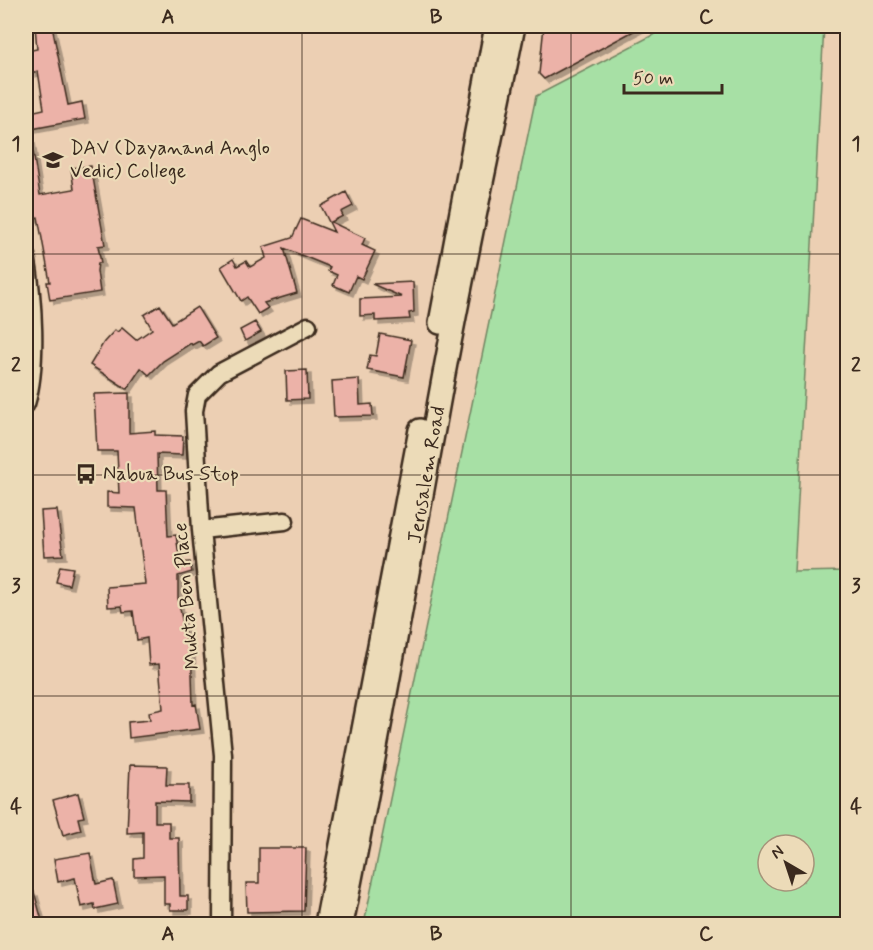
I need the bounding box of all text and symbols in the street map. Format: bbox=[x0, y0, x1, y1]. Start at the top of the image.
text: A bbox=[161, 4, 175, 31]
text: B bbox=[430, 4, 443, 31]
text: C bbox=[699, 4, 714, 31]
scale bar bbox=[624, 57, 722, 95]
text: 50 m bbox=[633, 67, 673, 91]
text: 1 bbox=[12, 131, 20, 158]
text: 1 bbox=[852, 131, 860, 158]
place label: DAV (Dayanand Anglo Vedic) College bbox=[70, 135, 270, 185]
school or university icon: DAV (Dayanand Anglo Vedic) College bbox=[41, 148, 65, 172]
text: 2 bbox=[11, 352, 21, 379]
text: 2 bbox=[851, 352, 861, 379]
street label: Jerusalem Road bbox=[402, 404, 452, 546]
place label: Nabua Bus Stop bbox=[103, 461, 239, 488]
bus stop icon: Nabua Bus Stop bbox=[74, 462, 98, 486]
street label: Mukta Ben Place bbox=[167, 521, 207, 671]
text: 3 bbox=[11, 573, 21, 600]
text: 3 bbox=[851, 573, 861, 600]
text: 4 bbox=[10, 794, 22, 821]
text: 4 bbox=[850, 794, 862, 821]
north arrow bbox=[756, 833, 816, 893]
text: N bbox=[767, 841, 788, 864]
text: A bbox=[161, 921, 175, 948]
text: B bbox=[430, 921, 443, 948]
text: C bbox=[699, 921, 714, 948]

